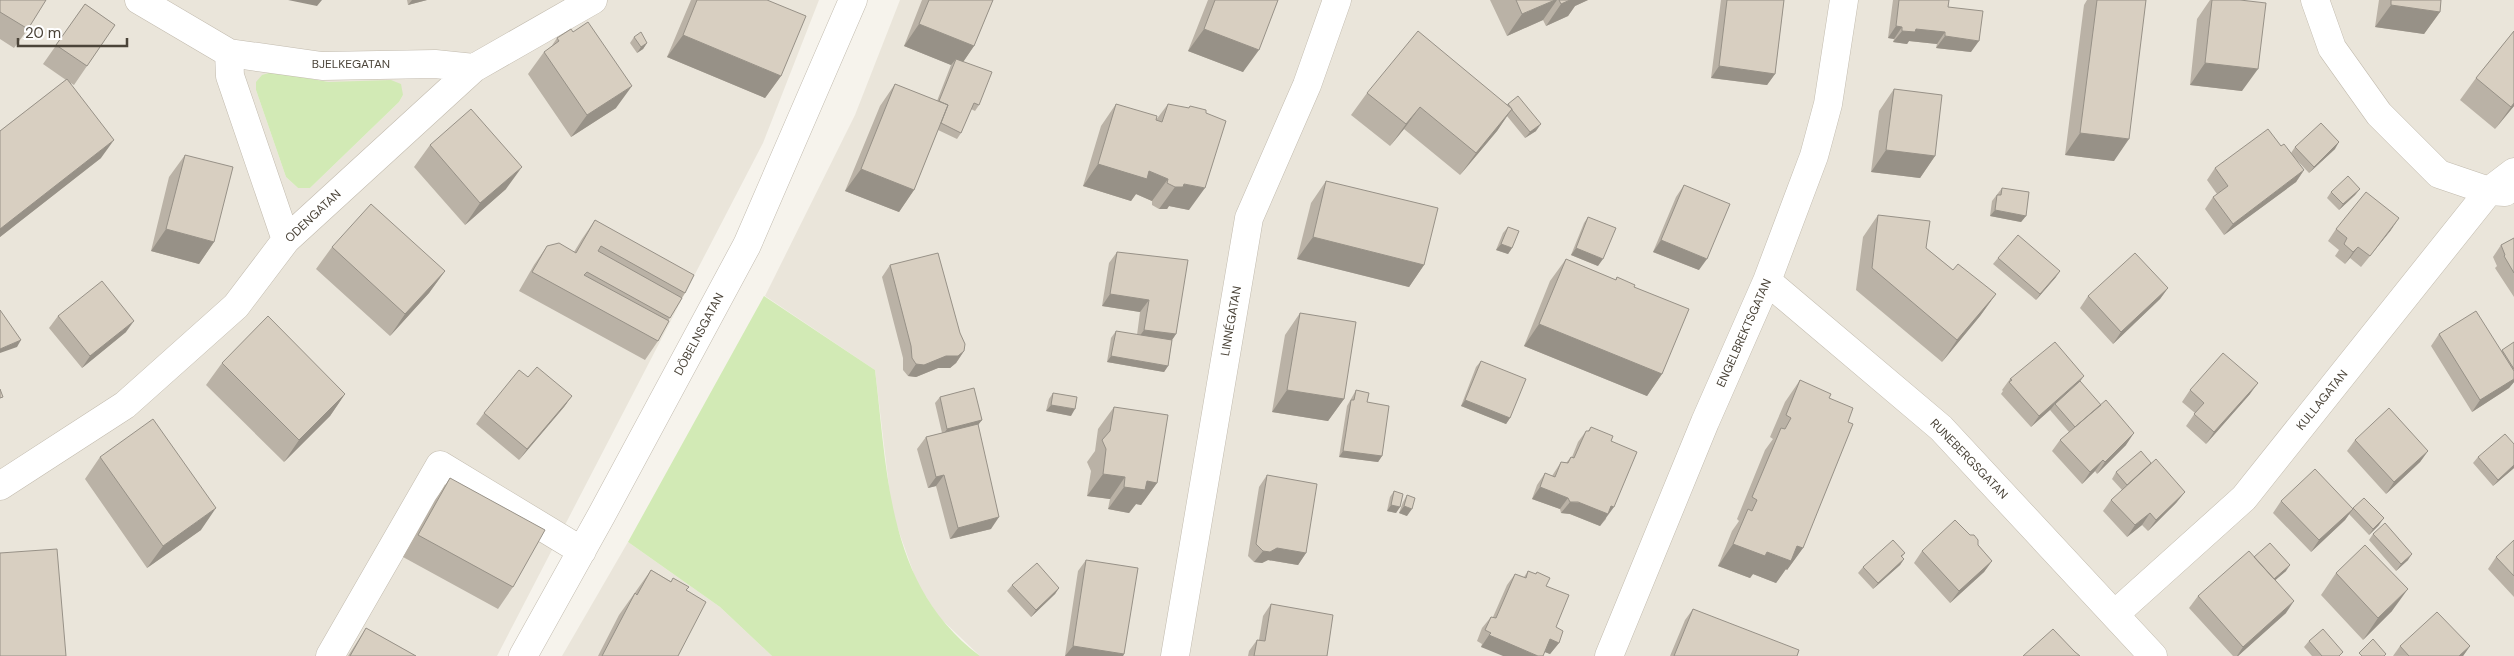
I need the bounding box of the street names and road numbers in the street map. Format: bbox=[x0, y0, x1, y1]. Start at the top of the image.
street label: BJELKEGATAN bbox=[312, 56, 390, 72]
street label: ODENGATAN bbox=[282, 186, 344, 246]
street label: ENGELBREKTSGATAN bbox=[1713, 276, 1775, 390]
street label: LINNÉGATAN bbox=[1217, 285, 1245, 357]
street label: DÖBELNSGATAN bbox=[671, 290, 727, 378]
street label: KULLAGATAN bbox=[2293, 367, 2351, 433]
street label: RUNEBERGSGATAN bbox=[1927, 416, 2011, 502]

